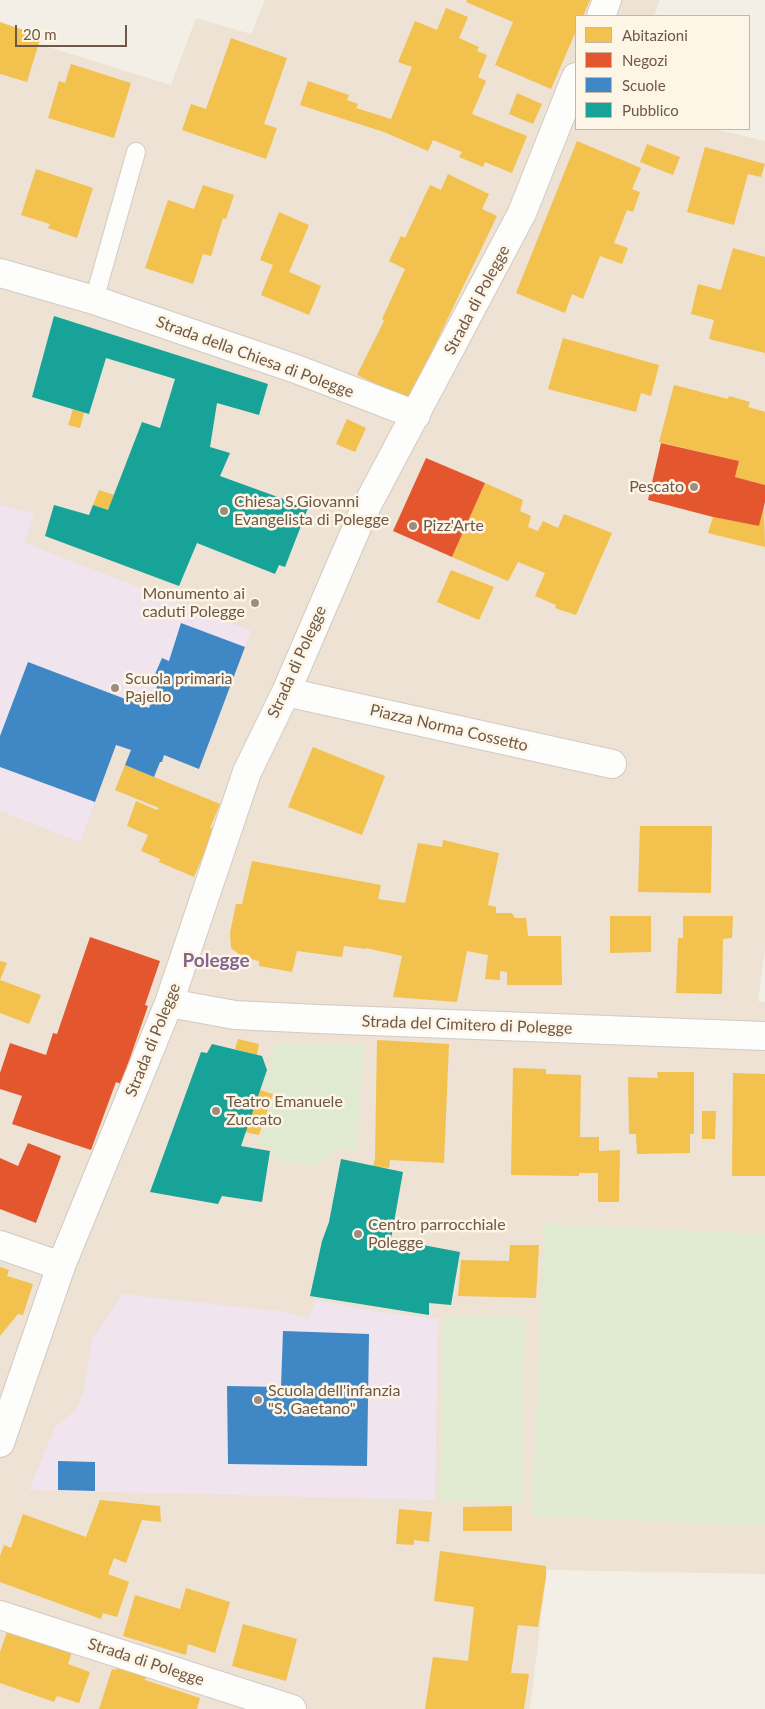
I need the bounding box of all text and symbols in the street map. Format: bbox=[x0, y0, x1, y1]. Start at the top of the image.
scale bar bbox=[18, 15, 130, 47]
legend bbox=[575, 15, 750, 130]
text: 20 m bbox=[23, 25, 57, 43]
text: Abitazioni bbox=[622, 26, 688, 44]
text: Negozi bbox=[622, 51, 668, 69]
text: Scuole bbox=[622, 76, 666, 94]
text: Pubblico bbox=[622, 101, 679, 119]
street label: Strada di Polegge bbox=[440, 242, 514, 358]
street label: Strada della Chiesa di Polegge bbox=[154, 312, 356, 402]
place label: Pescato bbox=[629, 477, 684, 497]
marker: Pescato bbox=[688, 481, 700, 493]
place label: Chiesa S.Giovanni Evangelista di Polegge bbox=[234, 492, 389, 530]
marker: Chiesa S.Giovanni Evangelista di Polegge bbox=[218, 505, 230, 517]
place label: Pizz'Arte bbox=[423, 516, 484, 536]
marker: Pizz'Arte bbox=[407, 520, 419, 532]
place label: Monumento ai caduti Polegge bbox=[142, 584, 245, 622]
marker: Monumento ai caduti Polegge bbox=[249, 597, 261, 609]
street label: Strada di Polegge bbox=[264, 603, 330, 721]
place label: Scuola primaria Pajello bbox=[125, 669, 232, 707]
marker: Scuola primaria Pajello bbox=[109, 682, 121, 694]
street label: Piazza Norma Cossetto bbox=[368, 700, 530, 756]
district label: Polegge bbox=[182, 950, 250, 972]
street label: Strada di Polegge bbox=[121, 980, 185, 1100]
street label: Strada del Cimitero di Polegge bbox=[361, 1012, 573, 1038]
place label: Teatro Emanuele Zuccato bbox=[226, 1092, 343, 1130]
marker: Teatro Emanuele Zuccato bbox=[210, 1105, 222, 1117]
place label: Centro parrocchiale Polegge bbox=[368, 1215, 506, 1253]
marker: Centro parrocchiale Polegge bbox=[352, 1228, 364, 1240]
place label: Scuola dell'infanzia "S. Gaetano" bbox=[268, 1381, 400, 1419]
marker: Scuola dell'infanzia "S. Gaetano" bbox=[252, 1394, 264, 1406]
street label: Strada di Polegge bbox=[85, 1634, 207, 1690]

